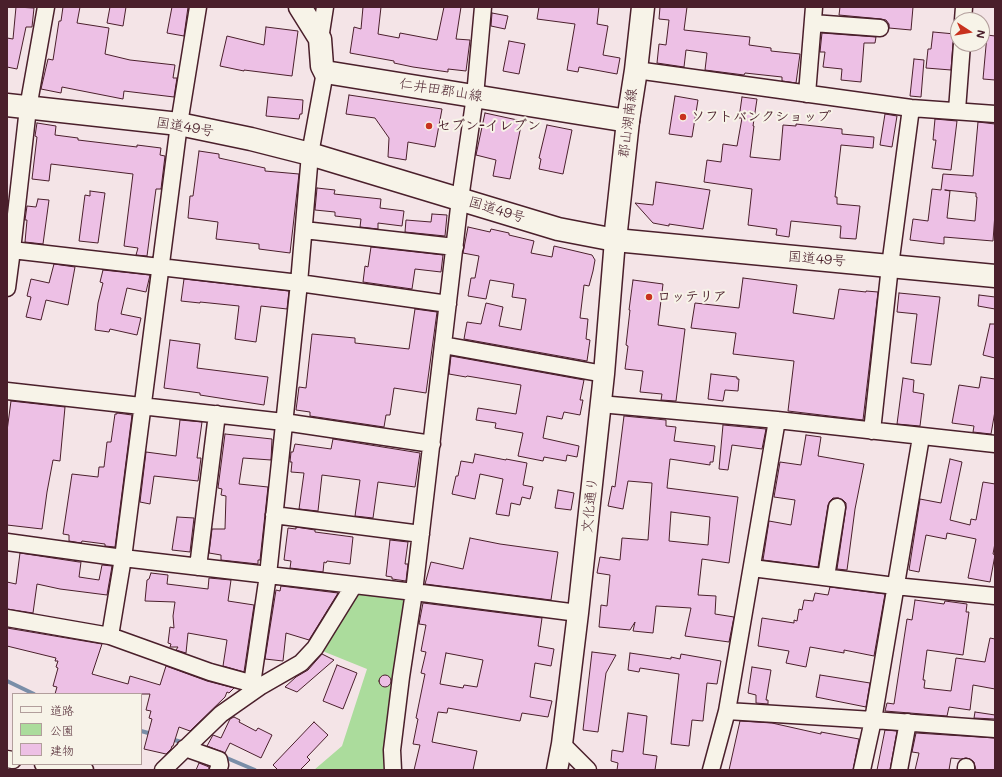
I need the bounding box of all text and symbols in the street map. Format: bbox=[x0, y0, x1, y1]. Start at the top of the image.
north arrow bbox=[950, 12, 990, 52]
text: N bbox=[973, 29, 989, 40]
street label: 仁井田郡山線 bbox=[398, 75, 484, 105]
street label: 郡山湖南線 bbox=[615, 87, 641, 159]
place label: ソフトバンクショップ bbox=[691, 109, 831, 125]
marker: ソフトバンクショップ bbox=[678, 112, 688, 122]
street label: 国道49号 bbox=[155, 114, 215, 140]
place label: セブン-イレブン bbox=[437, 118, 541, 134]
marker: セブン-イレブン bbox=[424, 121, 434, 131]
street label: 国道49号 bbox=[467, 193, 527, 227]
street label: 国道49号 bbox=[787, 248, 847, 270]
place label: ロッテリア bbox=[657, 289, 727, 305]
marker: ロッテリア bbox=[644, 292, 654, 302]
street label: 文化通り bbox=[579, 476, 601, 534]
legend bbox=[12, 693, 142, 765]
text: 道路 bbox=[50, 702, 74, 718]
text: 公園 bbox=[50, 722, 74, 738]
text: 建物 bbox=[50, 742, 74, 758]

